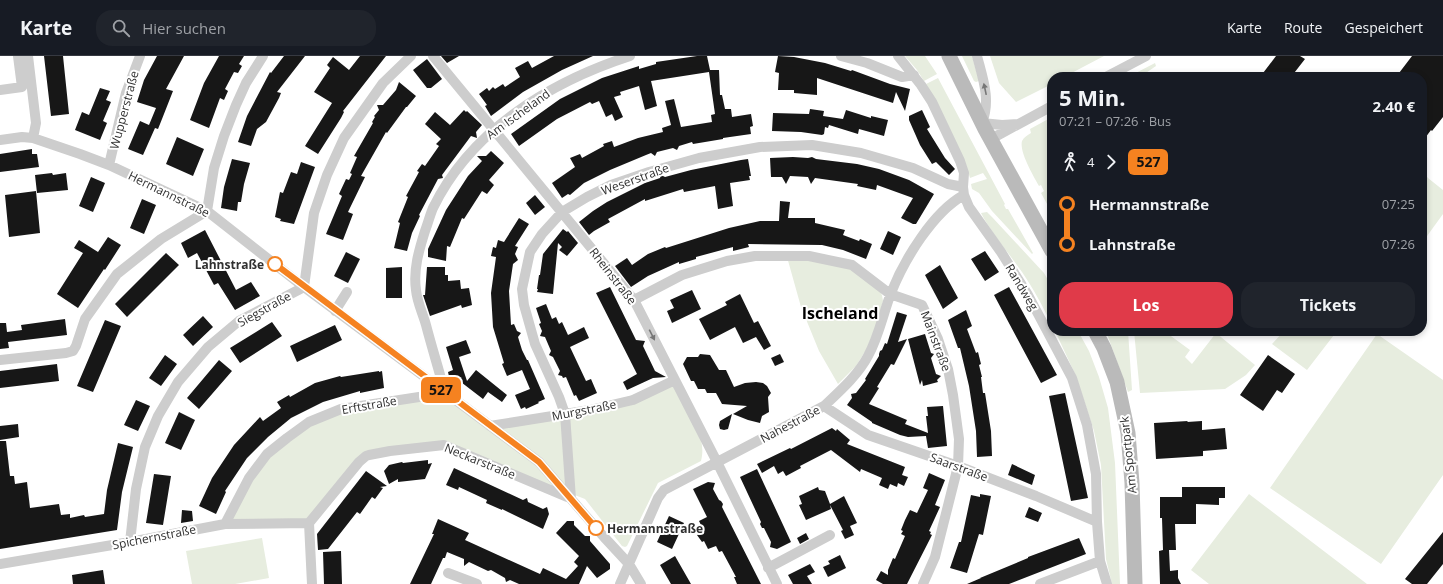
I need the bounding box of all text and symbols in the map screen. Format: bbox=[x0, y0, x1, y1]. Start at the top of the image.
search box bbox=[96, 10, 376, 46]
text: Karte bbox=[20, 15, 72, 41]
icon: search bbox=[110, 17, 132, 39]
text: Hier suchen bbox=[142, 18, 226, 38]
text: Karte bbox=[1227, 18, 1262, 37]
text: Route bbox=[1284, 18, 1322, 37]
text: Gespeichert bbox=[1344, 18, 1423, 37]
street label: Wupperstraße bbox=[105, 69, 143, 151]
text: 5 Min. bbox=[1059, 82, 1125, 112]
one-way arrow bbox=[982, 83, 988, 95]
street label: Am Ischeland bbox=[483, 85, 553, 143]
text: 2.40 € bbox=[1373, 96, 1415, 116]
text: 07:21 – 07:26 · Bus bbox=[1059, 112, 1171, 130]
icon: walk bbox=[1059, 151, 1081, 173]
icon: forward bbox=[1100, 151, 1122, 173]
text: 527 bbox=[1136, 152, 1160, 171]
text: 4 bbox=[1087, 153, 1094, 171]
street label: Weserstraße bbox=[599, 159, 671, 199]
street label: Hermannstraße bbox=[125, 167, 213, 221]
text: Hermannstraße bbox=[1089, 194, 1209, 214]
text: 07:25 bbox=[1382, 195, 1415, 213]
text: Lahnstraße bbox=[1089, 234, 1176, 254]
text: 07:26 bbox=[1382, 235, 1415, 253]
street label: Rheinstraße bbox=[585, 244, 641, 308]
place label: Lahnstraße bbox=[195, 256, 264, 273]
marker: Lahnstraße bbox=[267, 256, 283, 272]
street label: Randweg bbox=[1001, 261, 1043, 314]
button: Los bbox=[1059, 282, 1233, 328]
button: Tickets bbox=[1241, 282, 1415, 328]
street label: Siegstraße bbox=[234, 287, 294, 331]
district label: Ischeland bbox=[802, 302, 878, 324]
street label: Mainstraße bbox=[917, 308, 955, 374]
one-way arrow bbox=[648, 329, 655, 341]
line badge: 527 bbox=[418, 377, 464, 403]
text: 527 bbox=[429, 380, 453, 399]
street label: Erftstraße bbox=[340, 392, 398, 418]
street label: Murgstraße bbox=[550, 395, 618, 425]
street label: Nahestraße bbox=[757, 401, 823, 447]
street label: Am Sportpark bbox=[1115, 415, 1140, 494]
street label: Neckarstraße bbox=[442, 439, 518, 483]
street label: Saarstraße bbox=[928, 449, 991, 485]
marker: Hermannstraße bbox=[588, 520, 604, 536]
place label: Hermannstraße bbox=[607, 520, 703, 537]
street label: Spichernstraße bbox=[111, 521, 198, 553]

